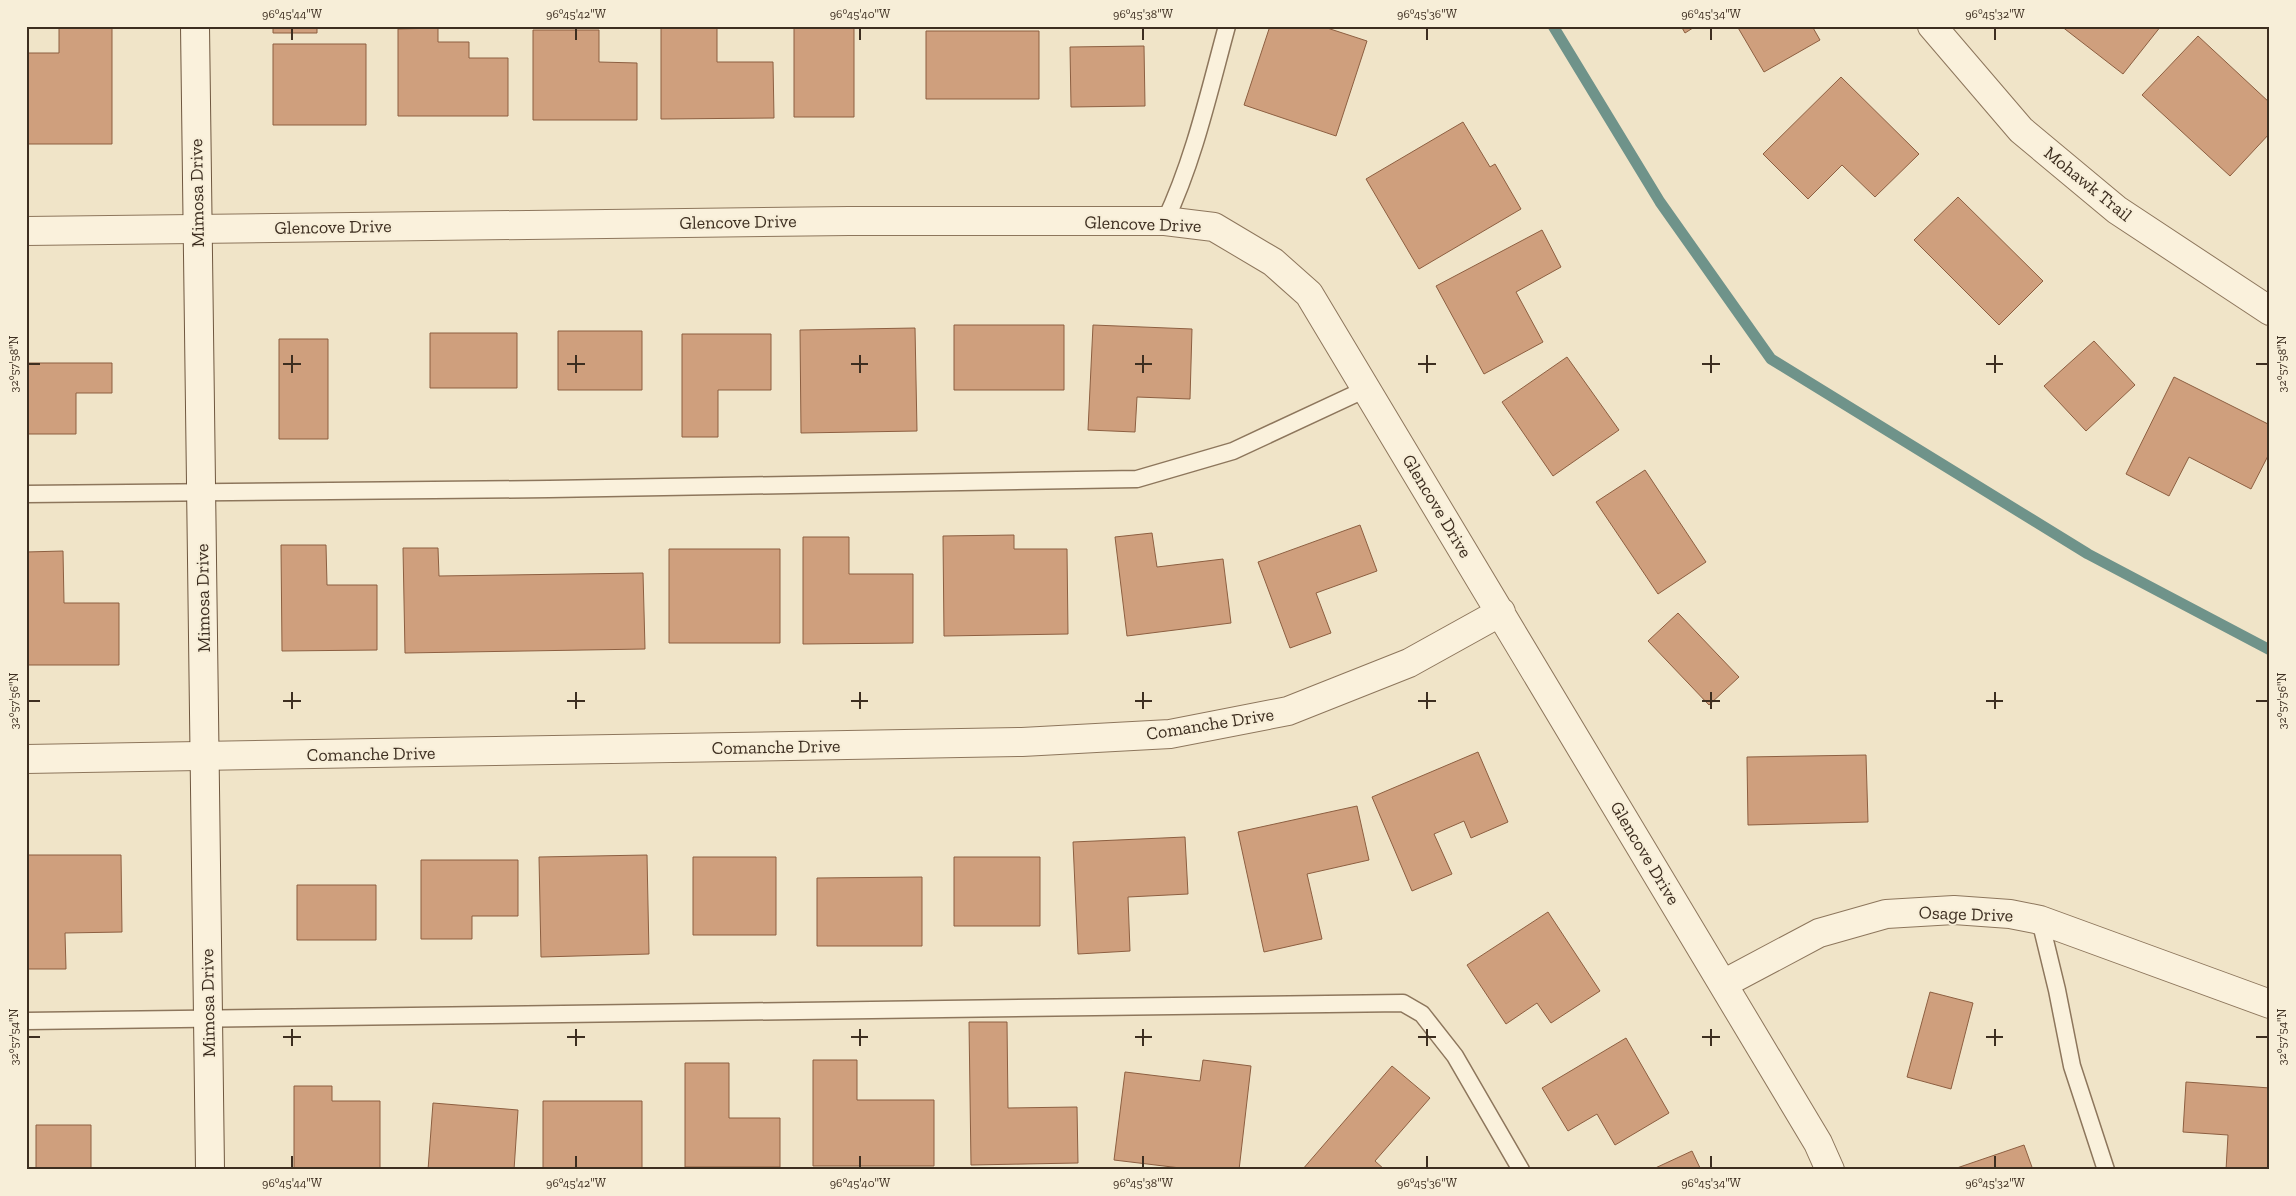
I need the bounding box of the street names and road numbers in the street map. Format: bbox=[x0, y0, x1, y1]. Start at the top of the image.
street label: Mimosa Drive bbox=[185, 138, 209, 248]
street label: Mohawk Trail bbox=[2040, 142, 2137, 226]
street label: Glencove Drive bbox=[679, 210, 797, 234]
street label: Glencove Drive bbox=[1084, 211, 1202, 237]
street label: Glencove Drive bbox=[274, 215, 392, 239]
street label: Glencove Drive bbox=[1397, 450, 1477, 562]
street label: Mimosa Drive bbox=[191, 543, 215, 653]
street label: Comanche Drive bbox=[1145, 703, 1275, 745]
street label: Comanche Drive bbox=[711, 735, 841, 759]
street label: Comanche Drive bbox=[306, 742, 436, 766]
street label: Glencove Drive bbox=[1605, 797, 1685, 909]
street label: Osage Drive bbox=[1918, 901, 2014, 927]
street label: Mimosa Drive bbox=[196, 948, 220, 1058]

